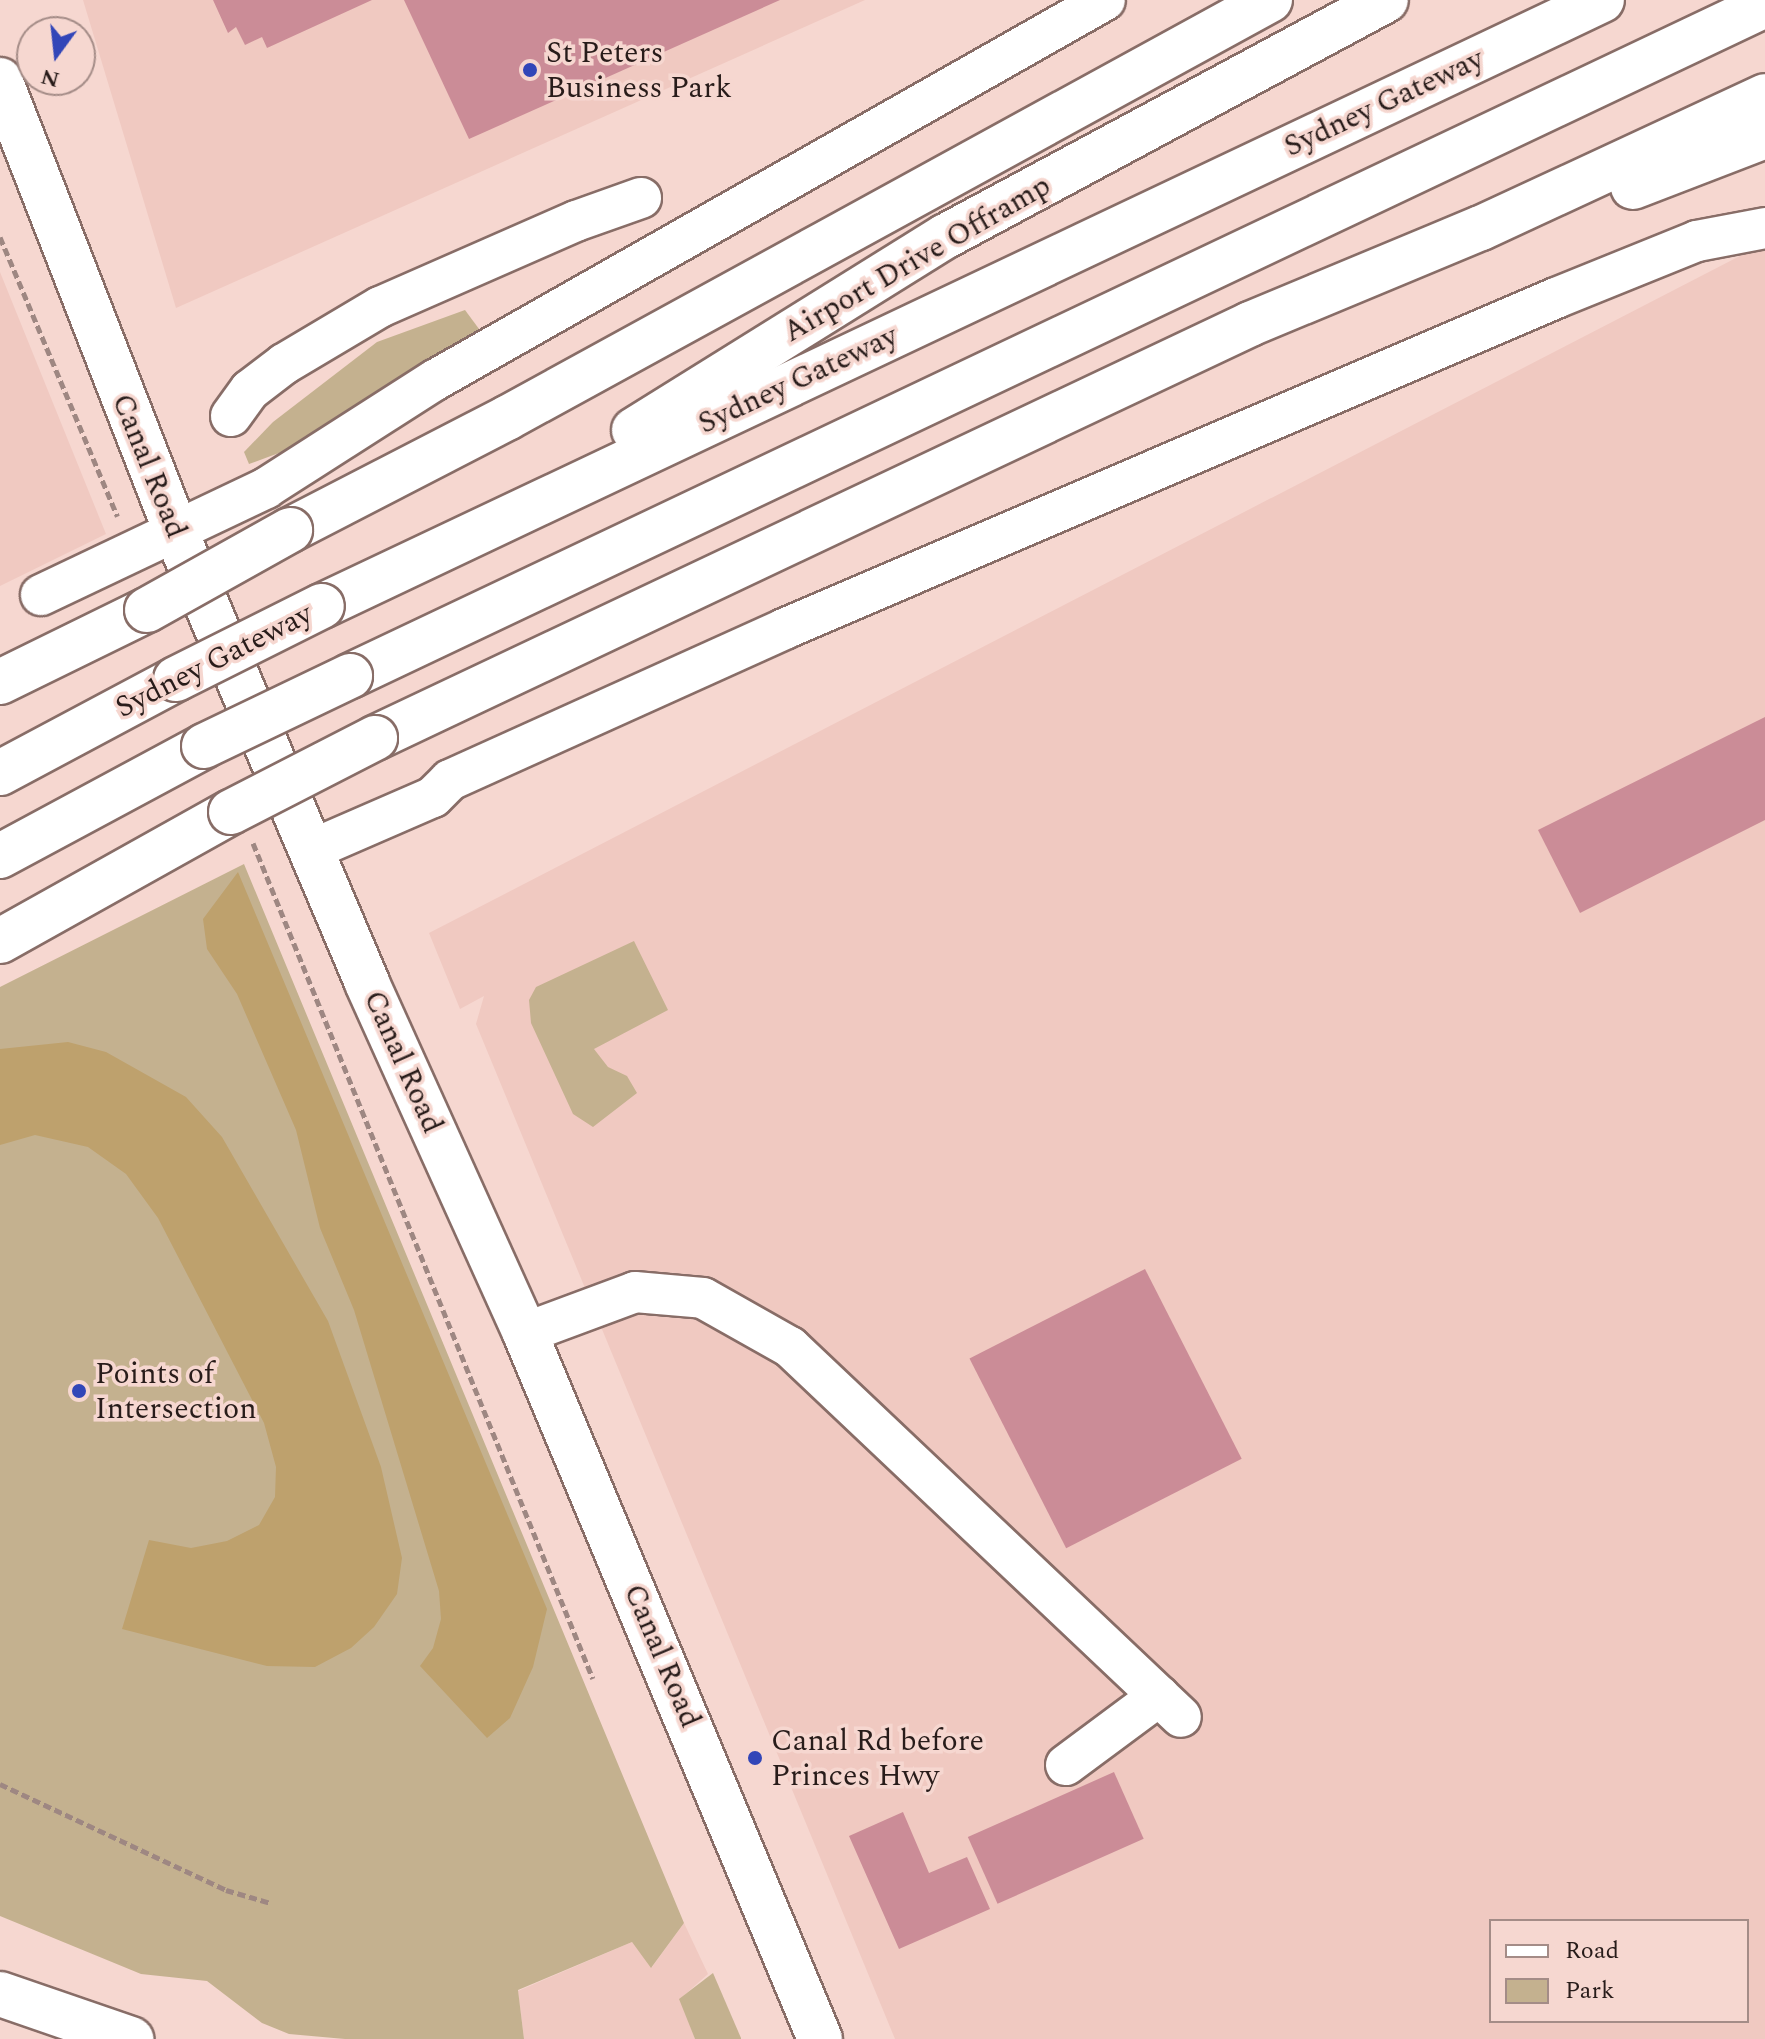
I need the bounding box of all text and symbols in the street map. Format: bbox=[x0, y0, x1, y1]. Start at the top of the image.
north arrow bbox=[16, 16, 96, 96]
place label: St Peters Business Park bbox=[546, 35, 732, 106]
street label: Sydney Gateway bbox=[1279, 41, 1489, 165]
text: N bbox=[37, 59, 63, 96]
marker: St Peters Business Park bbox=[521, 61, 539, 79]
street label: Airport Drive Offramp bbox=[777, 168, 1057, 350]
street label: Sydney Gateway bbox=[693, 318, 903, 442]
street label: Canal Road bbox=[104, 389, 194, 543]
street label: Sydney Gateway bbox=[110, 596, 318, 726]
street label: Canal Road bbox=[356, 985, 450, 1139]
place label: Points of Intersection bbox=[95, 1356, 257, 1426]
marker: Points of Intersection bbox=[70, 1382, 88, 1400]
street label: Canal Road bbox=[616, 1579, 708, 1733]
place label: Canal Rd before Princes Hwy bbox=[771, 1723, 984, 1794]
marker: Canal Rd before Princes Hwy bbox=[746, 1749, 764, 1767]
legend bbox=[1489, 1919, 1749, 2023]
text: Road bbox=[1565, 1933, 1619, 1969]
text: Park bbox=[1565, 1973, 1615, 2009]

